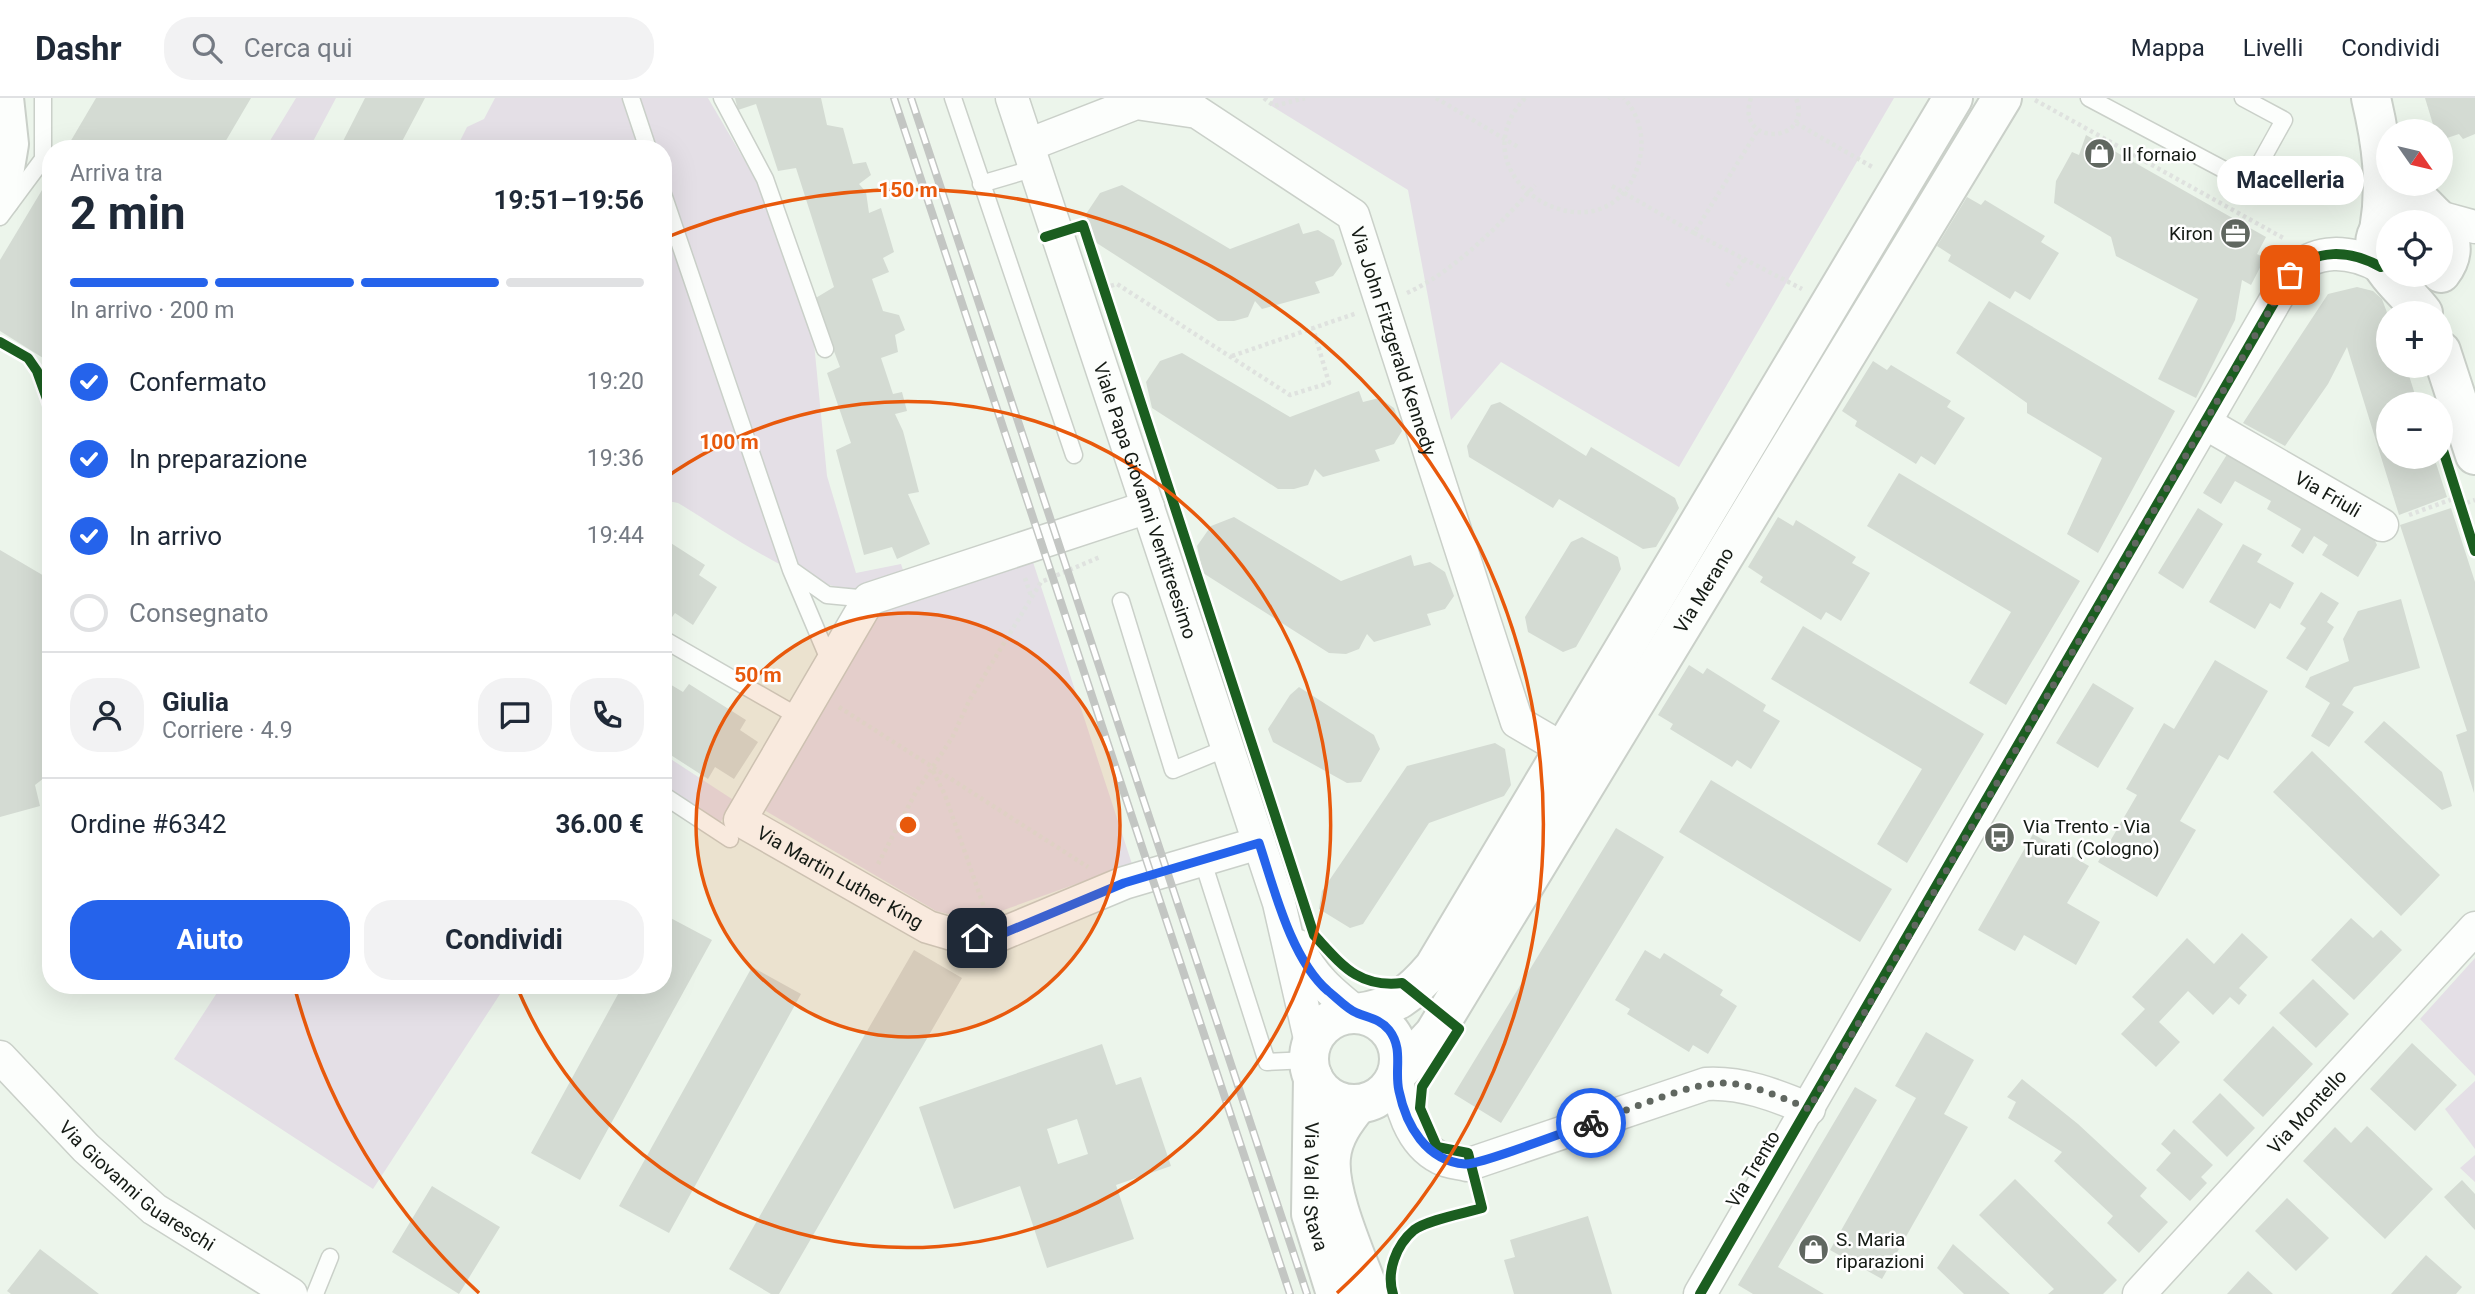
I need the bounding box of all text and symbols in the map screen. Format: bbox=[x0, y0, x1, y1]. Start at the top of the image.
search box bbox=[164, 17, 654, 80]
text: Dashr bbox=[35, 29, 122, 68]
icon: search bbox=[188, 29, 226, 67]
text: Cerca qui bbox=[244, 33, 353, 63]
text: Mappa bbox=[2131, 34, 2205, 62]
text: Livelli bbox=[2243, 34, 2303, 62]
text: Condividi bbox=[2341, 34, 2440, 62]
north arrow bbox=[2376, 119, 2454, 196]
map controls bbox=[2376, 119, 2453, 469]
shop icon: Il fornaio bbox=[2082, 137, 2116, 171]
place label: Il fornaio bbox=[2122, 143, 2197, 166]
callout: Macelleria bbox=[2216, 156, 2364, 205]
text: Arriva tra bbox=[70, 160, 163, 187]
text: Macelleria bbox=[2236, 167, 2345, 194]
text: 150 m bbox=[878, 178, 938, 202]
text: 19:51–19:56 bbox=[494, 185, 644, 215]
text: 2 min bbox=[70, 186, 186, 240]
button: locate bbox=[2376, 210, 2453, 287]
office icon: Kiron bbox=[2219, 216, 2253, 250]
place label: Kiron bbox=[2169, 222, 2213, 245]
street label: Via John Fitzgerald Kennedy bbox=[1346, 224, 1442, 458]
pin bbox=[2260, 245, 2320, 305]
icon: bag bbox=[2271, 256, 2309, 294]
text: In arrivo · 200 m bbox=[70, 297, 235, 324]
button: + bbox=[2376, 301, 2453, 378]
street label: Viale Papa Giovanni Ventitreesimo bbox=[1089, 359, 1202, 642]
icon: check bbox=[70, 363, 108, 401]
text: Confermato bbox=[129, 367, 266, 397]
text: 19:20 bbox=[587, 368, 644, 395]
button: − bbox=[2376, 392, 2453, 469]
text: 100 m bbox=[699, 430, 759, 454]
icon: check bbox=[70, 440, 108, 478]
text: In preparazione bbox=[129, 444, 307, 474]
text: 19:36 bbox=[587, 445, 644, 472]
street label: Via Friuli bbox=[2291, 466, 2365, 522]
icon: check bbox=[70, 517, 108, 555]
text: In arrivo bbox=[129, 521, 222, 551]
text: 19:44 bbox=[587, 522, 644, 549]
street label: Via Merano bbox=[1669, 543, 1738, 637]
text: Consegnato bbox=[129, 598, 269, 628]
text: 50 m bbox=[734, 663, 782, 687]
button: person bbox=[70, 678, 144, 752]
button: chat bbox=[478, 678, 552, 752]
button: phone bbox=[570, 678, 644, 752]
text: Giulia bbox=[162, 687, 229, 717]
text: Corriere · 4.9 bbox=[162, 717, 293, 744]
text: Ordine #6342 bbox=[70, 809, 227, 839]
text: 36.00 € bbox=[555, 809, 644, 839]
centre of rings bbox=[896, 813, 920, 837]
place label: Via Trento - Via Turati (Cologno) bbox=[2023, 815, 2160, 860]
bus stop icon: Via Trento - Via Turati (Cologno) bbox=[1983, 820, 2017, 854]
street label: Via Martin Luther King bbox=[753, 821, 927, 933]
button: Aiuto bbox=[70, 900, 350, 980]
button: Condividi bbox=[364, 900, 644, 980]
pin bbox=[947, 908, 1007, 968]
icon: home bbox=[958, 919, 996, 957]
street label: Via Montello bbox=[2262, 1064, 2351, 1158]
courier bbox=[1556, 1088, 1626, 1158]
icon: bike bbox=[1572, 1104, 1610, 1142]
street label: Via Giovanni Guareschi bbox=[55, 1116, 219, 1256]
street label: Via Val di Stava bbox=[1299, 1122, 1333, 1254]
street label: Via Trento bbox=[1721, 1126, 1785, 1212]
place label: S. Maria riparazioni bbox=[1836, 1228, 1924, 1273]
shop icon: S. Maria riparazioni bbox=[1796, 1233, 1830, 1267]

